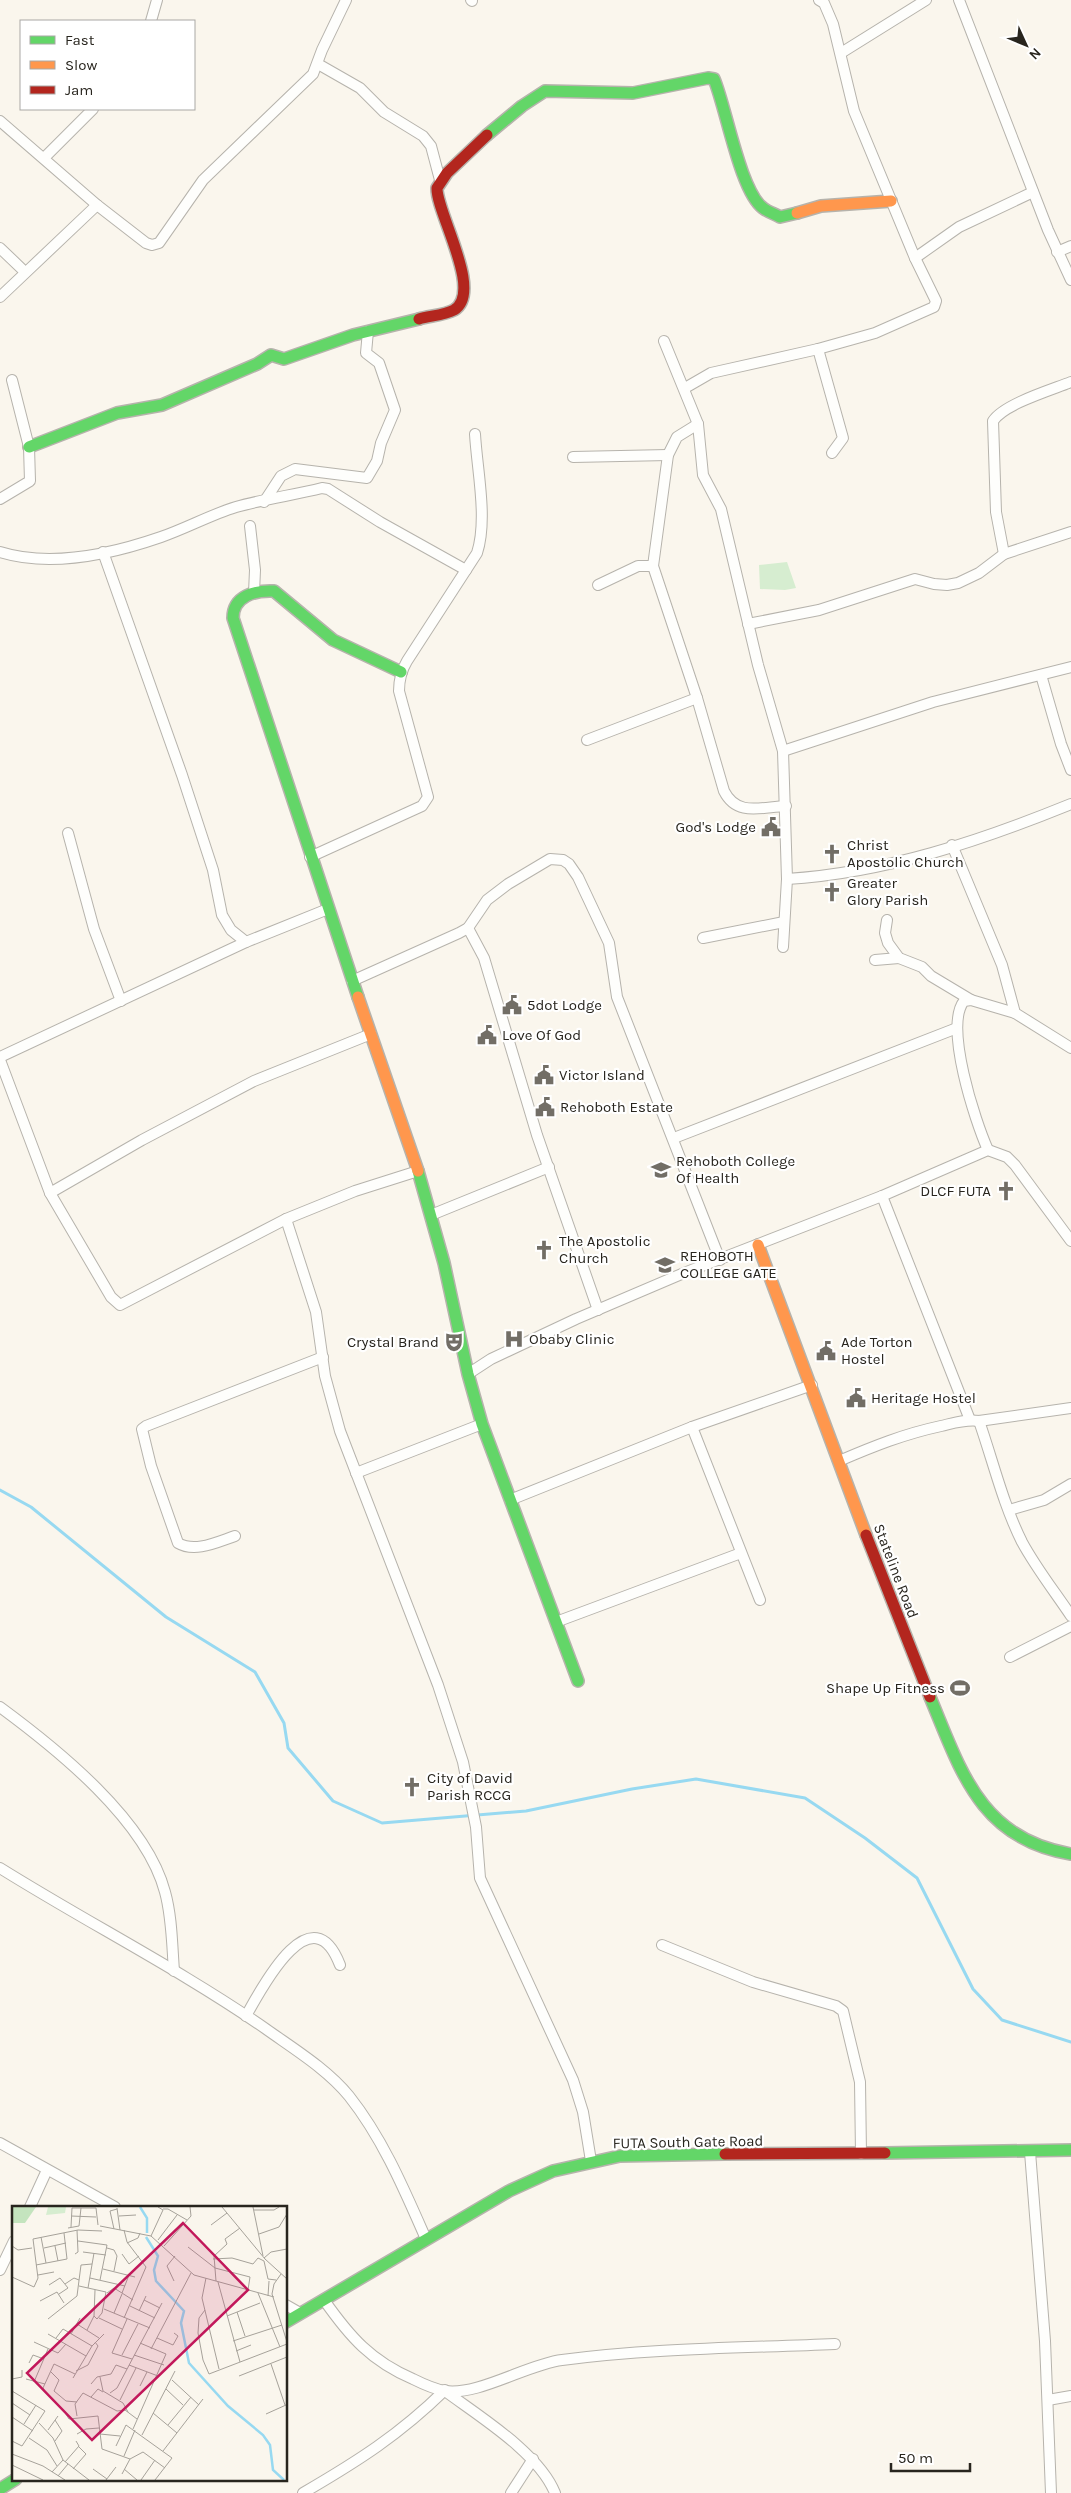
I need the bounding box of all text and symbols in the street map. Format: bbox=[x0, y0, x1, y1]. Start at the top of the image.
legend bbox=[20, 20, 195, 110]
north arrow bbox=[1001, 20, 1051, 70]
text: Fast bbox=[65, 31, 95, 49]
text: N bbox=[1025, 44, 1045, 63]
text: Slow bbox=[65, 56, 97, 74]
text: Jam bbox=[65, 81, 93, 99]
public building icon: God's Lodge bbox=[760, 816, 782, 838]
place label: God's Lodge bbox=[676, 818, 756, 836]
place label: Christ Apostolic Church bbox=[847, 836, 964, 871]
church icon: Christ Apostolic Church bbox=[821, 843, 843, 865]
place label: Greater Glory Parish bbox=[847, 874, 928, 909]
church icon: Greater Glory Parish bbox=[821, 881, 843, 903]
public building icon: 5dot Lodge bbox=[501, 994, 523, 1016]
place label: 5dot Lodge bbox=[527, 996, 602, 1014]
public building icon: Love Of God bbox=[476, 1024, 498, 1046]
place label: Love Of God bbox=[502, 1026, 581, 1044]
public building icon: Victor Island bbox=[533, 1064, 555, 1086]
place label: Victor Island bbox=[559, 1066, 645, 1084]
public building icon: Rehoboth Estate bbox=[534, 1096, 556, 1118]
place label: Rehoboth Estate bbox=[560, 1098, 673, 1116]
place label: Rehoboth College Of Health bbox=[676, 1152, 795, 1187]
school or university icon: Rehoboth College Of Health bbox=[650, 1159, 672, 1181]
church icon: DLCF FUTA bbox=[995, 1180, 1017, 1202]
place label: DLCF FUTA bbox=[920, 1182, 991, 1200]
place label: The Apostolic Church bbox=[559, 1232, 651, 1267]
church icon: The Apostolic Church bbox=[533, 1239, 555, 1261]
place label: REHOBOTH COLLEGE GATE bbox=[680, 1247, 777, 1282]
school or university icon: REHOBOTH COLLEGE GATE bbox=[654, 1254, 676, 1276]
hospital icon: Obaby Clinic bbox=[503, 1328, 525, 1350]
place label: Obaby Clinic bbox=[529, 1330, 614, 1348]
theatre icon: Crystal Brand bbox=[443, 1331, 465, 1353]
place label: Crystal Brand bbox=[347, 1333, 439, 1351]
place label: Ade Torton Hostel bbox=[841, 1333, 913, 1368]
public building icon: Ade Torton Hostel bbox=[815, 1340, 837, 1362]
public building icon: Heritage Hostel bbox=[845, 1387, 867, 1409]
place label: Heritage Hostel bbox=[871, 1389, 976, 1407]
street label: Stateline Road bbox=[870, 1521, 922, 1621]
sports icon: Shape Up Fitness bbox=[949, 1677, 971, 1699]
place label: Shape Up Fitness bbox=[826, 1679, 945, 1697]
place label: City of David Parish RCCG bbox=[427, 1769, 513, 1804]
church icon: City of David Parish RCCG bbox=[401, 1776, 423, 1798]
street label: FUTA South Gate Road bbox=[613, 2132, 763, 2152]
inset map bbox=[12, 2206, 288, 2480]
scale bar bbox=[891, 2440, 970, 2472]
text: 50 m bbox=[898, 2449, 933, 2467]

